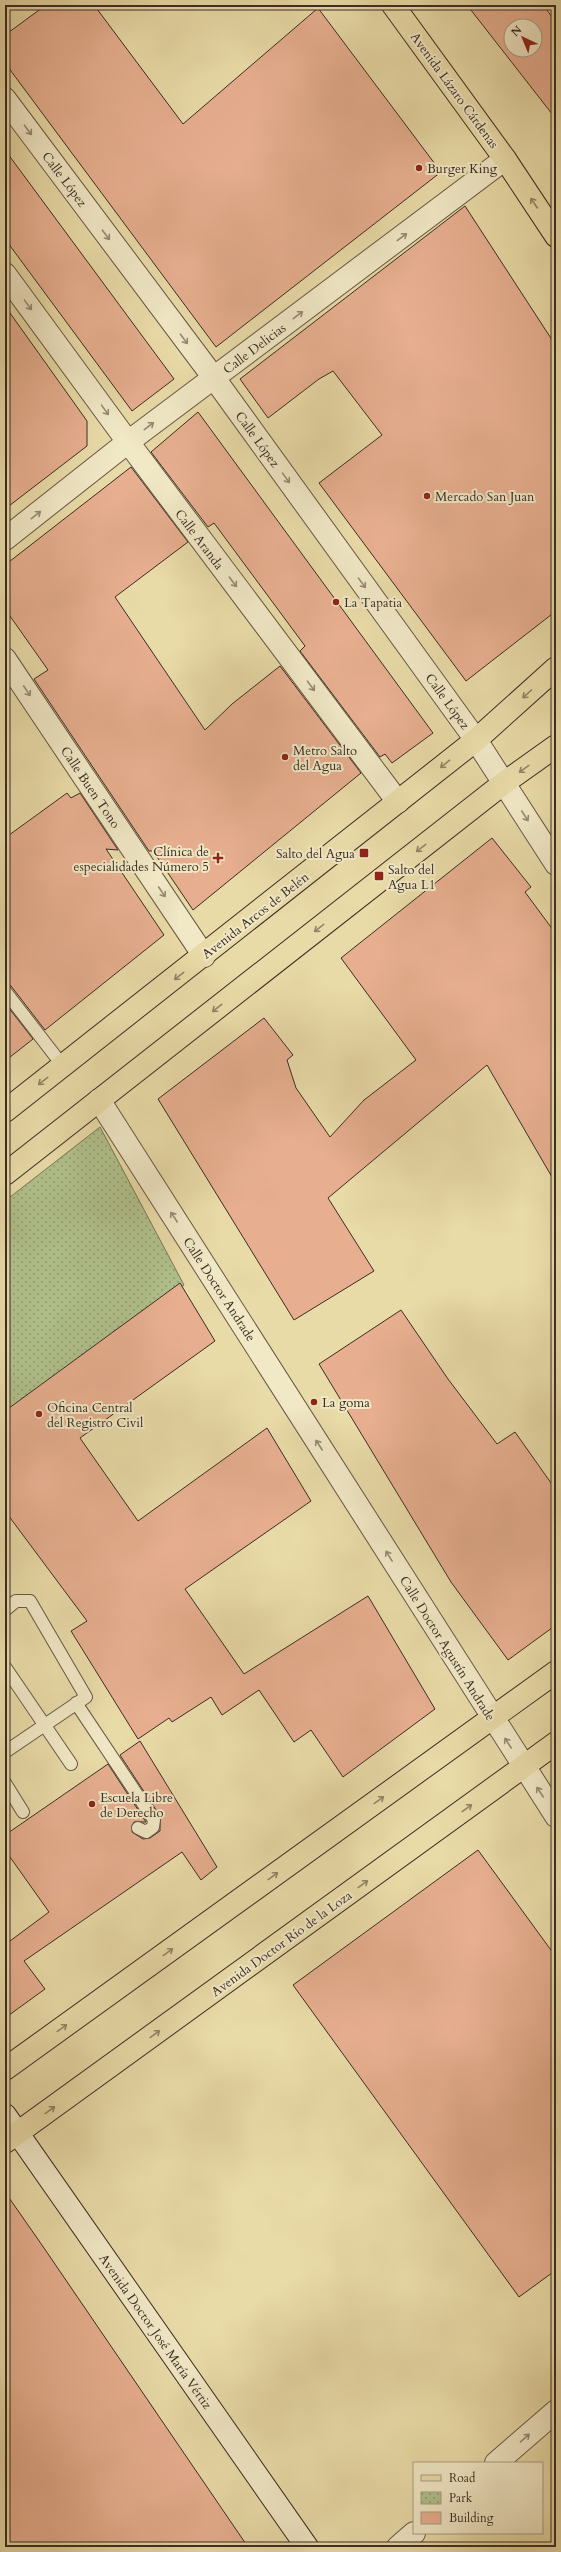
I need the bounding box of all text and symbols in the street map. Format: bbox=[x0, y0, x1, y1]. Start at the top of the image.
north arrow bbox=[503, 18, 543, 58]
text: N bbox=[508, 22, 525, 40]
street label: Avenida Lázaro Cárdenas bbox=[406, 29, 502, 152]
one-way arrow bbox=[24, 125, 33, 136]
street label: Calle López bbox=[37, 148, 91, 211]
place label: Burger King bbox=[427, 160, 498, 178]
marker: Burger King bbox=[414, 163, 424, 173]
one-way arrow bbox=[530, 198, 538, 209]
one-way arrow bbox=[102, 229, 110, 240]
one-way arrow bbox=[396, 233, 407, 241]
one-way arrow bbox=[24, 300, 32, 311]
one-way arrow bbox=[292, 311, 303, 319]
street label: Calle Delicias bbox=[219, 319, 290, 378]
one-way arrow bbox=[180, 333, 188, 344]
one-way arrow bbox=[100, 405, 109, 416]
street label: Calle López bbox=[231, 408, 284, 471]
one-way arrow bbox=[144, 422, 155, 431]
one-way arrow bbox=[282, 472, 290, 483]
place label: Mercado San Juan bbox=[435, 488, 535, 506]
marker: Mercado San Juan bbox=[422, 491, 432, 501]
street label: Calle Aranda bbox=[171, 506, 228, 574]
one-way arrow bbox=[30, 511, 41, 519]
one-way arrow bbox=[228, 576, 237, 587]
one-way arrow bbox=[358, 578, 366, 589]
place label: La Tapatia bbox=[344, 594, 402, 612]
marker: La Tapatia bbox=[331, 597, 341, 607]
street label: Calle López bbox=[421, 670, 474, 733]
one-way arrow bbox=[306, 680, 315, 691]
one-way arrow bbox=[23, 685, 31, 696]
one-way arrow bbox=[522, 689, 532, 699]
place label: Metro Salto del Agua bbox=[293, 742, 357, 775]
street label: Calle Buen Tono bbox=[56, 743, 124, 832]
marker: Metro Salto del Agua bbox=[280, 752, 290, 762]
one-way arrow bbox=[440, 760, 451, 769]
one-way arrow bbox=[519, 765, 530, 773]
one-way arrow bbox=[521, 810, 529, 821]
place label: Clínica de especialidades Número 5 bbox=[74, 843, 209, 876]
one-way arrow bbox=[416, 844, 427, 852]
place label: Salto del Agua bbox=[276, 845, 355, 863]
marker: Salto del Agua bbox=[358, 847, 370, 859]
marker: Clínica de especialidades Número 5 bbox=[212, 852, 224, 864]
place label: Salto del Agua L1 bbox=[388, 861, 435, 894]
street label: Avenida Arcos de Belén bbox=[198, 868, 313, 963]
marker: Salto del Agua L1 bbox=[373, 870, 385, 882]
one-way arrow bbox=[158, 886, 166, 898]
one-way arrow bbox=[313, 924, 324, 933]
one-way arrow bbox=[173, 971, 184, 980]
one-way arrow bbox=[211, 1004, 222, 1013]
one-way arrow bbox=[38, 1077, 49, 1085]
one-way arrow bbox=[170, 1212, 178, 1223]
street label: Calle Doctor Andrade bbox=[179, 1234, 260, 1345]
place label: La goma bbox=[322, 1394, 370, 1412]
marker: La goma bbox=[309, 1397, 319, 1407]
place label: Oficina Central del Registro Civil bbox=[47, 1399, 144, 1432]
marker: Oficina Central del Registro Civil bbox=[34, 1409, 44, 1419]
one-way arrow bbox=[315, 1440, 323, 1451]
one-way arrow bbox=[385, 1550, 394, 1561]
street label: Calle Doctor Agustín Andrade bbox=[395, 1573, 499, 1725]
one-way arrow bbox=[504, 1738, 512, 1749]
one-way arrow bbox=[536, 1787, 544, 1798]
place label: Escuela Libre de Derecho bbox=[100, 1789, 173, 1822]
one-way arrow bbox=[373, 1796, 384, 1805]
marker: Escuela Libre de Derecho bbox=[87, 1799, 97, 1809]
one-way arrow bbox=[461, 1804, 472, 1812]
one-way arrow bbox=[268, 1872, 279, 1880]
one-way arrow bbox=[357, 1880, 368, 1888]
street label: Avenida Doctor Río de la Loza bbox=[208, 1886, 356, 2001]
one-way arrow bbox=[162, 1948, 173, 1956]
one-way arrow bbox=[56, 2024, 67, 2032]
one-way arrow bbox=[149, 2029, 160, 2038]
one-way arrow bbox=[44, 2106, 55, 2114]
street label: Avenida Doctor José María Vértiz bbox=[94, 2250, 216, 2413]
one-way arrow bbox=[520, 2433, 531, 2442]
legend bbox=[413, 2462, 543, 2534]
text: Road bbox=[449, 2470, 476, 2486]
text: Park bbox=[449, 2490, 473, 2506]
text: Building bbox=[449, 2510, 494, 2526]

